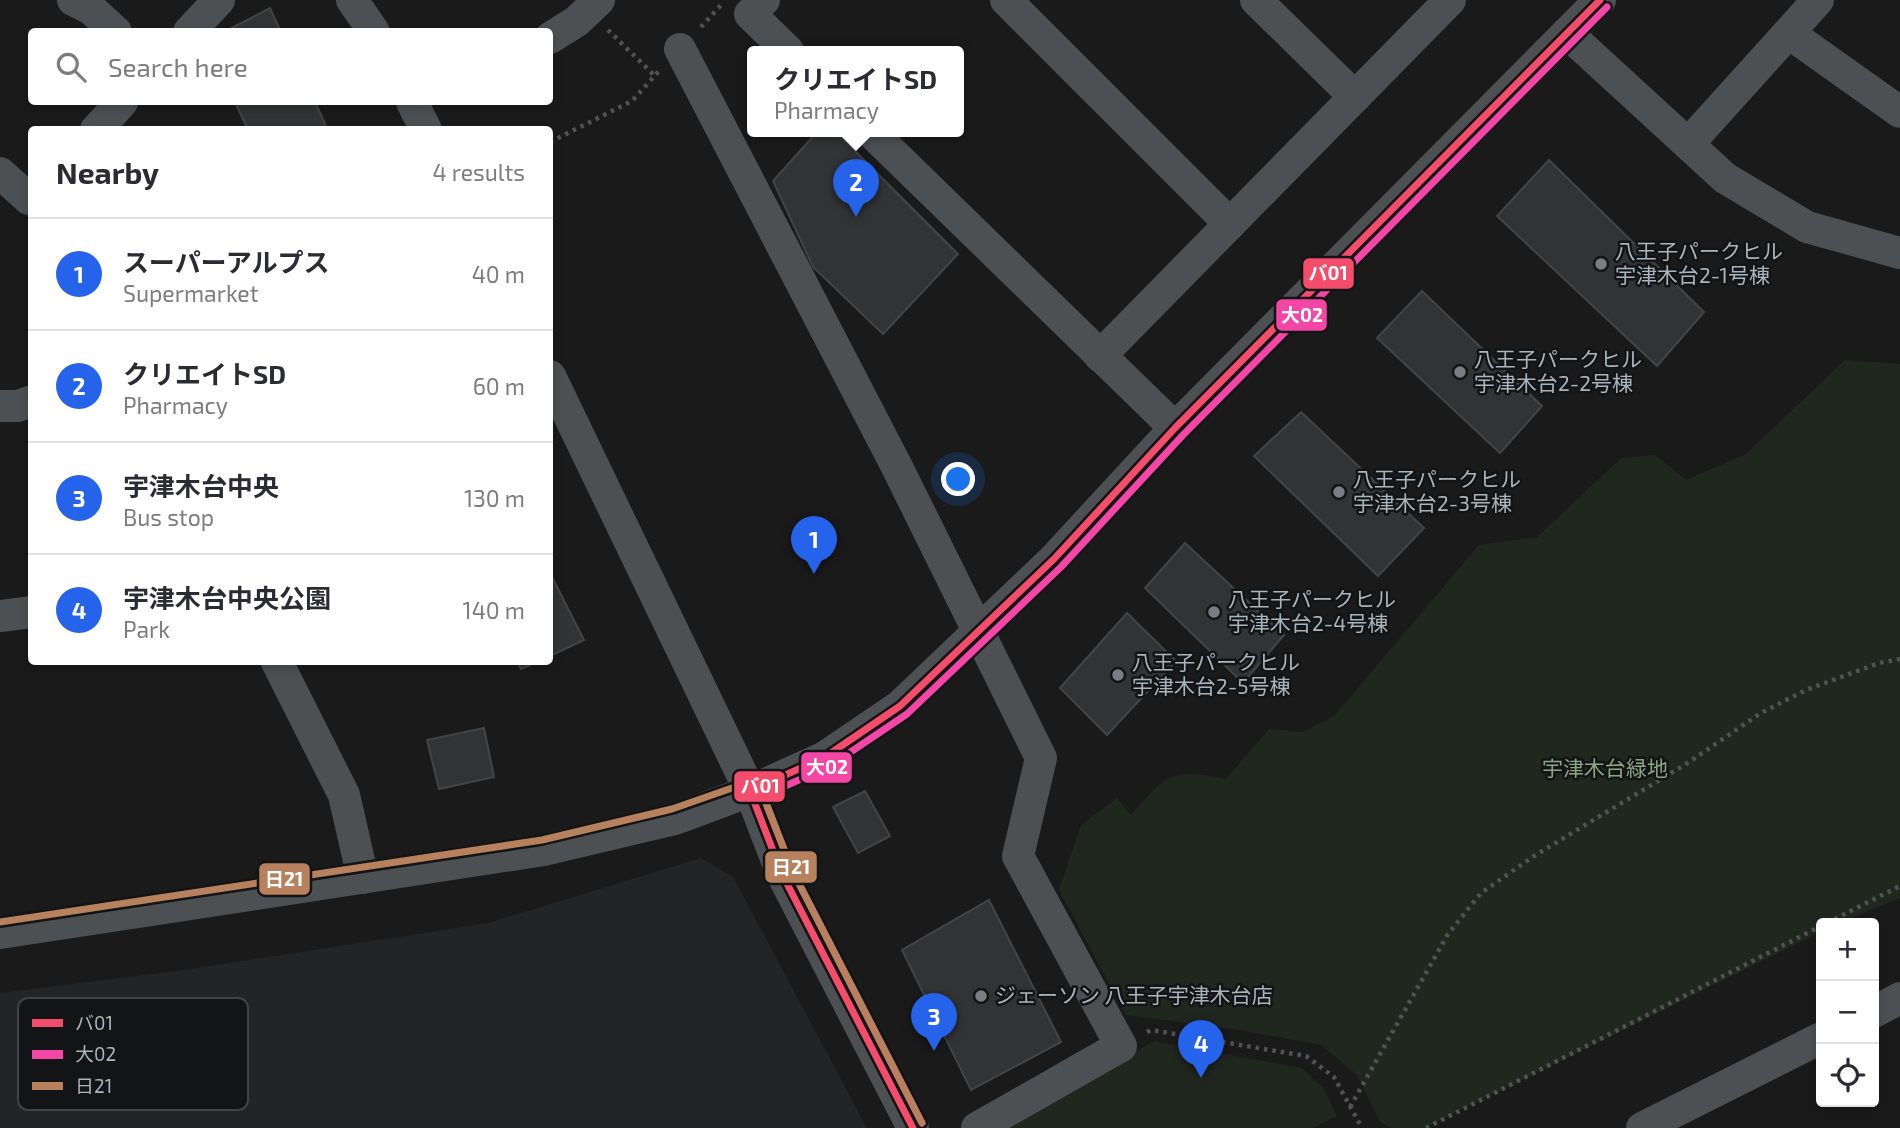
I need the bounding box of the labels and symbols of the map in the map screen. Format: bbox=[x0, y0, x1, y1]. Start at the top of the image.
pin: 2 bbox=[833, 159, 879, 217]
place label: 八王子パークヒル 宇津木台2-1号棟 bbox=[1615, 238, 1783, 287]
marker: 八王子パークヒル 宇津木台2-1号棟 bbox=[1593, 256, 1609, 272]
line badge: バ01 bbox=[1302, 257, 1355, 290]
text: バ01 bbox=[1308, 261, 1348, 284]
line badge: 大02 bbox=[1275, 298, 1328, 332]
text: 大02 bbox=[1281, 303, 1323, 326]
place label: 八王子パークヒル 宇津木台2-2号棟 bbox=[1474, 346, 1642, 395]
marker: 八王子パークヒル 宇津木台2-2号棟 bbox=[1452, 364, 1468, 380]
your location bbox=[941, 462, 975, 496]
place label: 八王子パークヒル 宇津木台2-3号棟 bbox=[1353, 466, 1521, 515]
marker: 八王子パークヒル 宇津木台2-3号棟 bbox=[1331, 484, 1347, 500]
pin: 1 bbox=[791, 516, 837, 574]
place label: 八王子パークヒル 宇津木台2-4号棟 bbox=[1228, 586, 1396, 635]
marker: 八王子パークヒル 宇津木台2-4号棟 bbox=[1206, 604, 1222, 620]
place label: 八王子パークヒル 宇津木台2-5号棟 bbox=[1132, 649, 1300, 698]
marker: 八王子パークヒル 宇津木台2-5号棟 bbox=[1110, 667, 1126, 683]
line badge: 大02 bbox=[800, 751, 853, 784]
text: 大02 bbox=[806, 755, 848, 778]
park label: 宇津木台緑地 bbox=[1542, 755, 1668, 780]
line badge: バ01 bbox=[733, 770, 786, 803]
text: バ01 bbox=[740, 774, 780, 797]
line badge: 日21 bbox=[764, 850, 818, 884]
text: 日21 bbox=[772, 855, 810, 878]
line badge: 日21 bbox=[258, 862, 311, 896]
text: 日21 bbox=[265, 867, 303, 890]
place label: ジェーソン 八王子宇津木台店 bbox=[995, 982, 1273, 1007]
marker: ジェーソン 八王子宇津木台店 bbox=[973, 988, 989, 1004]
pin: 3 bbox=[911, 993, 957, 1051]
legend bbox=[18, 998, 248, 1110]
text: バ01 bbox=[75, 1011, 113, 1034]
pin: 4 bbox=[1178, 1020, 1224, 1078]
text: 大02 bbox=[75, 1042, 116, 1065]
text: 日21 bbox=[75, 1074, 112, 1097]

